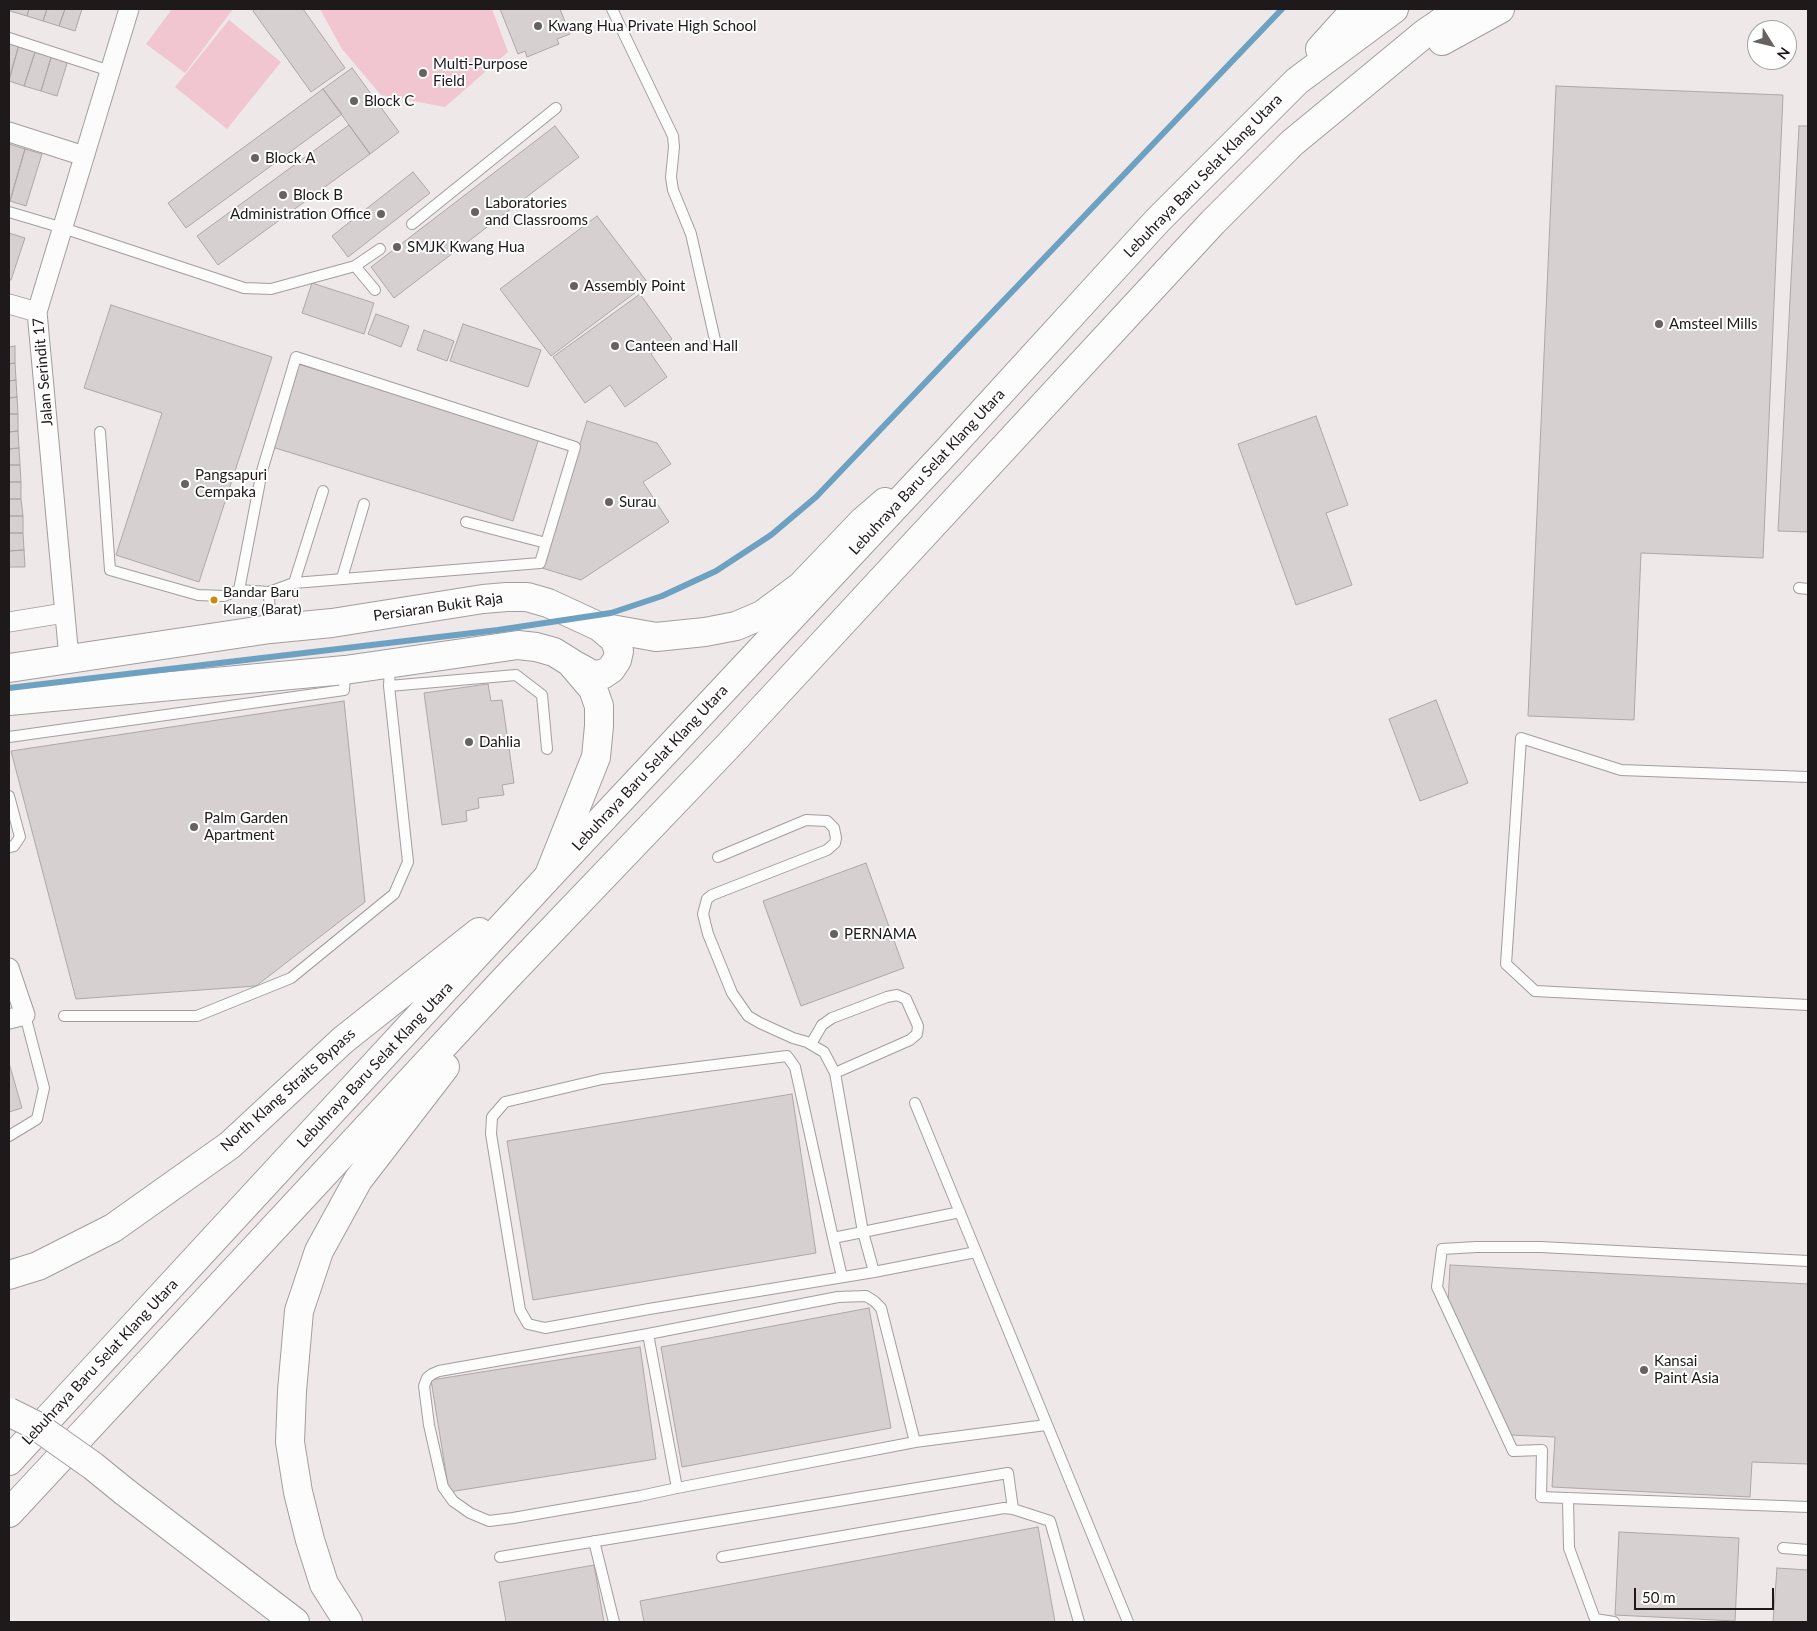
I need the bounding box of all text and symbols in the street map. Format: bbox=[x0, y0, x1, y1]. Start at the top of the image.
place label: Kwang Hua Private High School bbox=[548, 17, 757, 35]
marker: Kwang Hua Private High School bbox=[532, 20, 544, 32]
north arrow bbox=[1747, 20, 1797, 70]
text: N bbox=[1774, 44, 1794, 63]
place label: Multi-Purpose Field bbox=[433, 55, 528, 90]
marker: Multi-Purpose Field bbox=[417, 67, 429, 79]
street label: Lebuhraya Baru Selat Klang Utara bbox=[1120, 91, 1286, 261]
place label: Block C bbox=[364, 92, 414, 110]
marker: Block C bbox=[348, 95, 360, 107]
place label: Block A bbox=[265, 149, 315, 167]
marker: Block A bbox=[249, 152, 261, 164]
place label: Block B bbox=[293, 186, 343, 204]
marker: Block B bbox=[277, 189, 289, 201]
place label: Laboratories and Classrooms bbox=[485, 194, 588, 229]
place label: Administration Office bbox=[230, 205, 371, 223]
marker: Laboratories and Classrooms bbox=[469, 206, 481, 218]
marker: Administration Office bbox=[375, 208, 387, 220]
place label: SMJK Kwang Hua bbox=[407, 238, 525, 256]
marker: SMJK Kwang Hua bbox=[391, 241, 403, 253]
place label: Assembly Point bbox=[584, 277, 685, 295]
marker: Assembly Point bbox=[568, 280, 580, 292]
place label: Amsteel Mills bbox=[1669, 315, 1758, 333]
street label: Jalan Serindit 17 bbox=[29, 317, 57, 427]
marker: Amsteel Mills bbox=[1653, 318, 1665, 330]
place label: Canteen and Hall bbox=[625, 337, 738, 355]
marker: Canteen and Hall bbox=[609, 340, 621, 352]
street label: Lebuhraya Baru Selat Klang Utara bbox=[845, 385, 1009, 559]
place label: Pangsapuri Cempaka bbox=[195, 466, 267, 501]
marker: Pangsapuri Cempaka bbox=[179, 478, 191, 490]
place label: Surau bbox=[619, 493, 657, 511]
marker: Surau bbox=[603, 496, 615, 508]
place label: Bandar Baru Klang (Barat) bbox=[223, 584, 301, 616]
street label: Persiaran Bukit Raja bbox=[372, 589, 504, 625]
marker: Bandar Baru Klang (Barat) bbox=[209, 595, 219, 605]
street label: Lebuhraya Baru Selat Klang Utara bbox=[568, 681, 732, 855]
place label: Dahlia bbox=[479, 733, 521, 751]
marker: Dahlia bbox=[463, 736, 475, 748]
place label: Palm Garden Apartment bbox=[204, 809, 288, 844]
marker: Palm Garden Apartment bbox=[188, 821, 200, 833]
place label: PERNAMA bbox=[844, 925, 917, 943]
marker: PERNAMA bbox=[828, 928, 840, 940]
street label: Lebuhraya Baru Selat Klang Utara bbox=[293, 978, 457, 1152]
street label: North Klang Straits Bypass bbox=[217, 1025, 359, 1155]
street label: Lebuhraya Baru Selat Klang Utara bbox=[18, 1275, 182, 1449]
place label: Kansai Paint Asia bbox=[1654, 1352, 1719, 1387]
marker: Kansai Paint Asia bbox=[1638, 1364, 1650, 1376]
scale bar bbox=[1637, 1578, 1777, 1610]
text: 50 m bbox=[1642, 1588, 1676, 1606]

